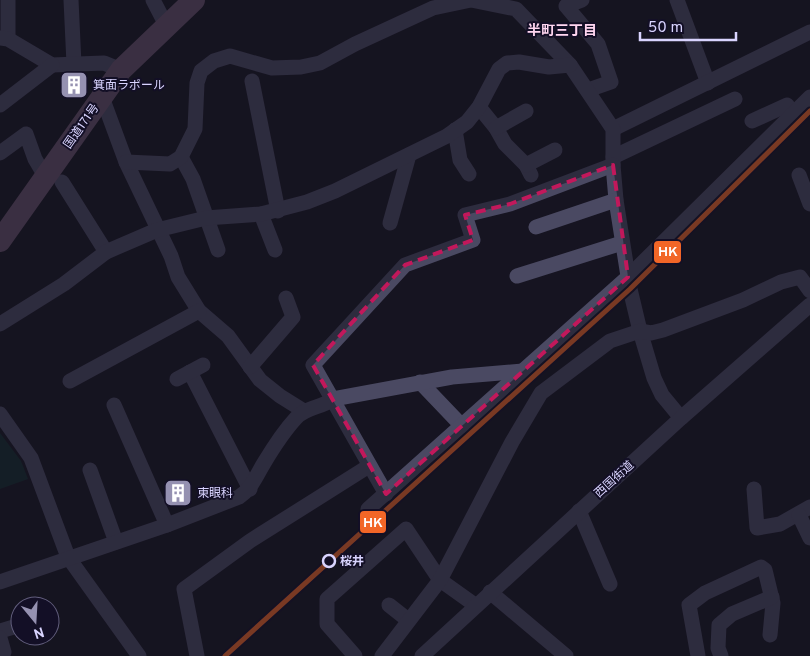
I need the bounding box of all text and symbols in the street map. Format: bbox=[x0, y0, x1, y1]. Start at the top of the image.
scale bar bbox=[640, 10, 736, 42]
text: 50 m bbox=[648, 19, 683, 38]
district label: 半町三丁目 bbox=[527, 23, 597, 40]
building icon: 箕面ラポール bbox=[59, 70, 89, 100]
place label: 箕面ラポール bbox=[93, 78, 165, 94]
street label: 国道171号 bbox=[61, 101, 103, 152]
line badge: HK bbox=[653, 240, 682, 264]
text: HK bbox=[658, 244, 678, 261]
street label: 西国街道 bbox=[591, 458, 638, 502]
building icon: 東眼科 bbox=[163, 478, 193, 508]
place label: 東眼科 bbox=[197, 486, 233, 502]
line badge: HK bbox=[359, 510, 387, 534]
text: HK bbox=[363, 515, 383, 532]
marker: 桜井 bbox=[322, 554, 336, 568]
place label: 桜井 bbox=[340, 554, 364, 570]
north arrow bbox=[10, 596, 60, 646]
text: N bbox=[31, 622, 46, 642]

